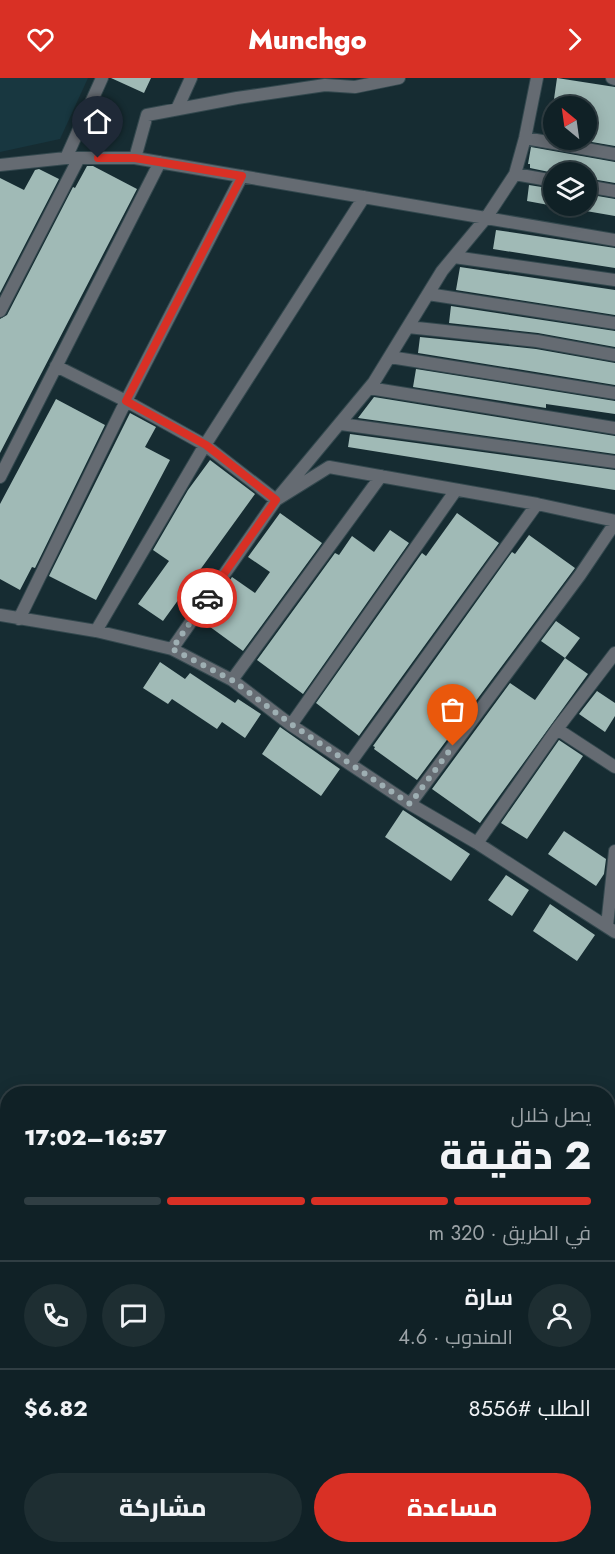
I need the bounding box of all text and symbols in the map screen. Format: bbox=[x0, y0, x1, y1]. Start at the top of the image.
text: Munchgo bbox=[248, 20, 367, 59]
icon: heart bbox=[24, 23, 57, 56]
icon: forward bbox=[558, 23, 591, 56]
pin bbox=[72, 96, 123, 158]
north arrow bbox=[543, 96, 597, 150]
map controls bbox=[543, 96, 597, 216]
icon: home bbox=[81, 105, 114, 138]
button: layers bbox=[543, 162, 597, 216]
courier bbox=[177, 568, 237, 628]
icon: car bbox=[191, 582, 224, 615]
pin bbox=[427, 684, 478, 746]
icon: bag bbox=[436, 693, 469, 726]
text: يصل خلال bbox=[511, 1101, 591, 1130]
text: 16:57–17:02 bbox=[24, 1121, 167, 1153]
text: 2 دقيقة bbox=[439, 1127, 591, 1184]
text: في الطريق · 320 m bbox=[429, 1219, 591, 1248]
text: سارة bbox=[465, 1281, 513, 1313]
button: phone bbox=[24, 1284, 87, 1347]
button: chat bbox=[102, 1284, 165, 1347]
button: person bbox=[528, 1284, 591, 1347]
text: المندوب · 4.6 bbox=[398, 1323, 513, 1352]
text: $6.82 bbox=[24, 1392, 88, 1424]
text: الطلب #8556 bbox=[468, 1392, 591, 1424]
button: مشاركة bbox=[24, 1473, 302, 1542]
button: مساعدة bbox=[314, 1473, 591, 1542]

